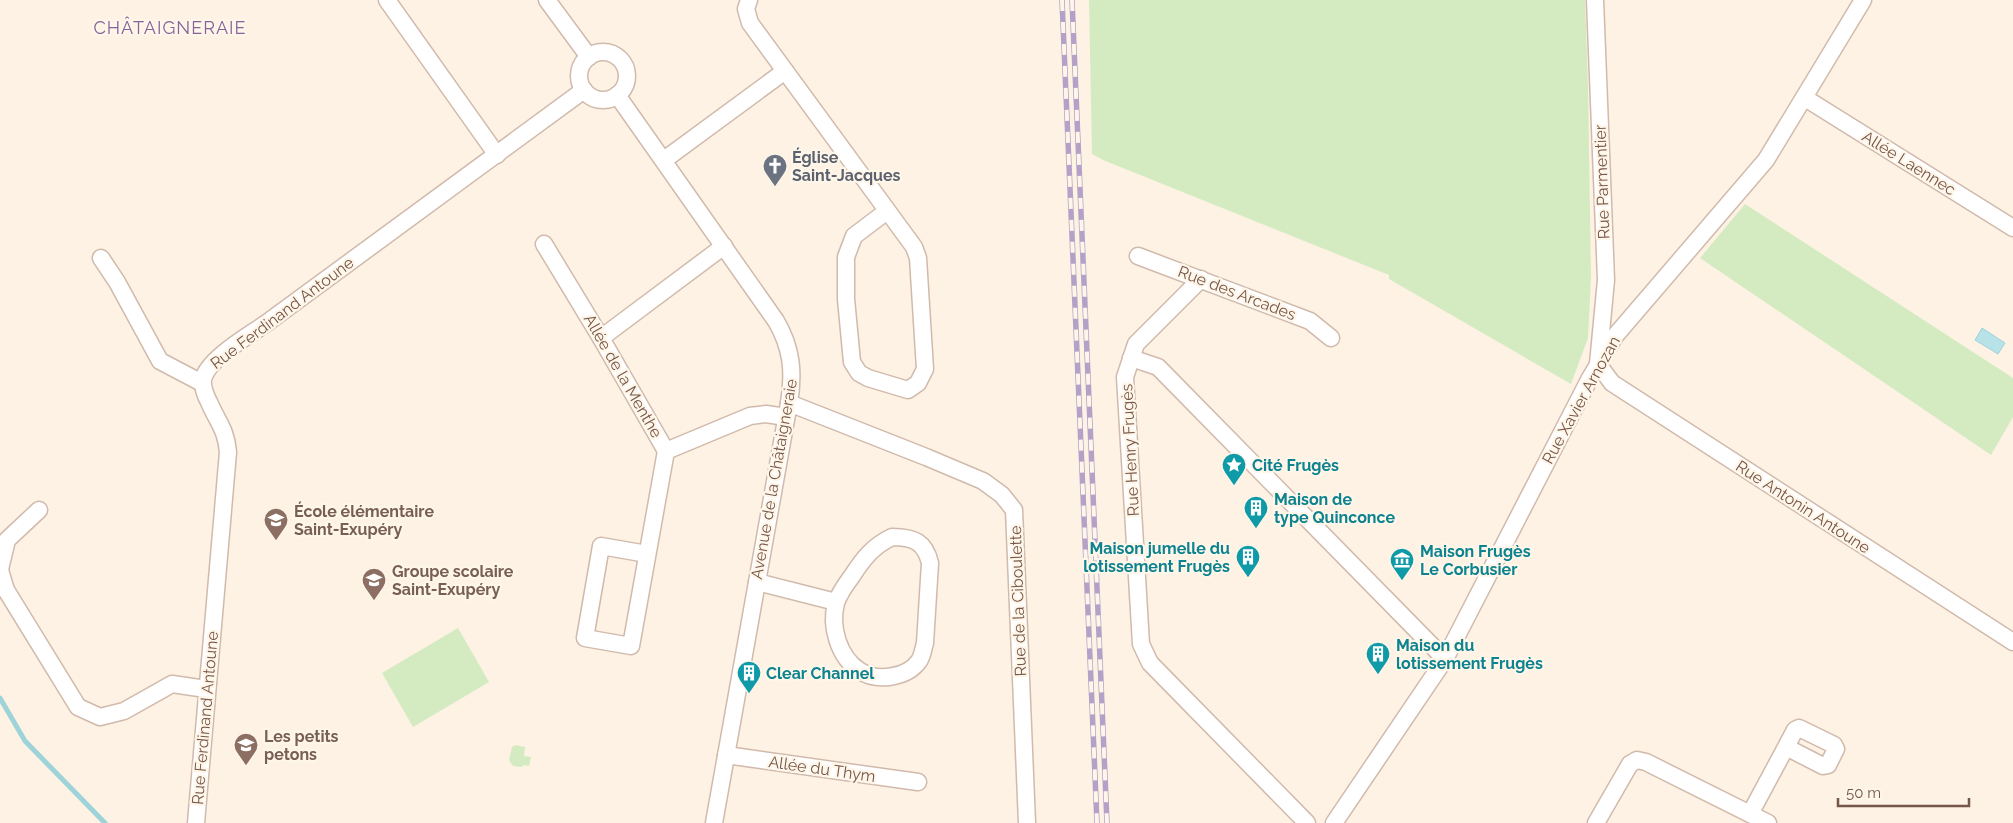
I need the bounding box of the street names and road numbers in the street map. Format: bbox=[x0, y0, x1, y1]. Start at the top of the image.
street label: Rue Parmentier bbox=[1590, 124, 1613, 240]
street label: Allée Laennec bbox=[1859, 127, 1959, 199]
street label: Rue Ferdinand Antoune bbox=[207, 253, 357, 373]
street label: Rue des Arcades bbox=[1175, 262, 1299, 324]
street label: Allée de la Menthe bbox=[580, 311, 666, 441]
street label: Rue Xavier Arnozan bbox=[1538, 333, 1624, 467]
street label: Avenue de la Châtaigneraie bbox=[747, 377, 801, 581]
street label: Rue Henry Frugès bbox=[1117, 383, 1143, 517]
street label: Rue Antonin Antoune bbox=[1732, 456, 1874, 558]
street label: Rue de la Ciboulette bbox=[1006, 525, 1030, 677]
street label: Rue Ferdinand Antoune bbox=[188, 630, 222, 806]
street label: Allée du Thym bbox=[767, 752, 877, 786]

